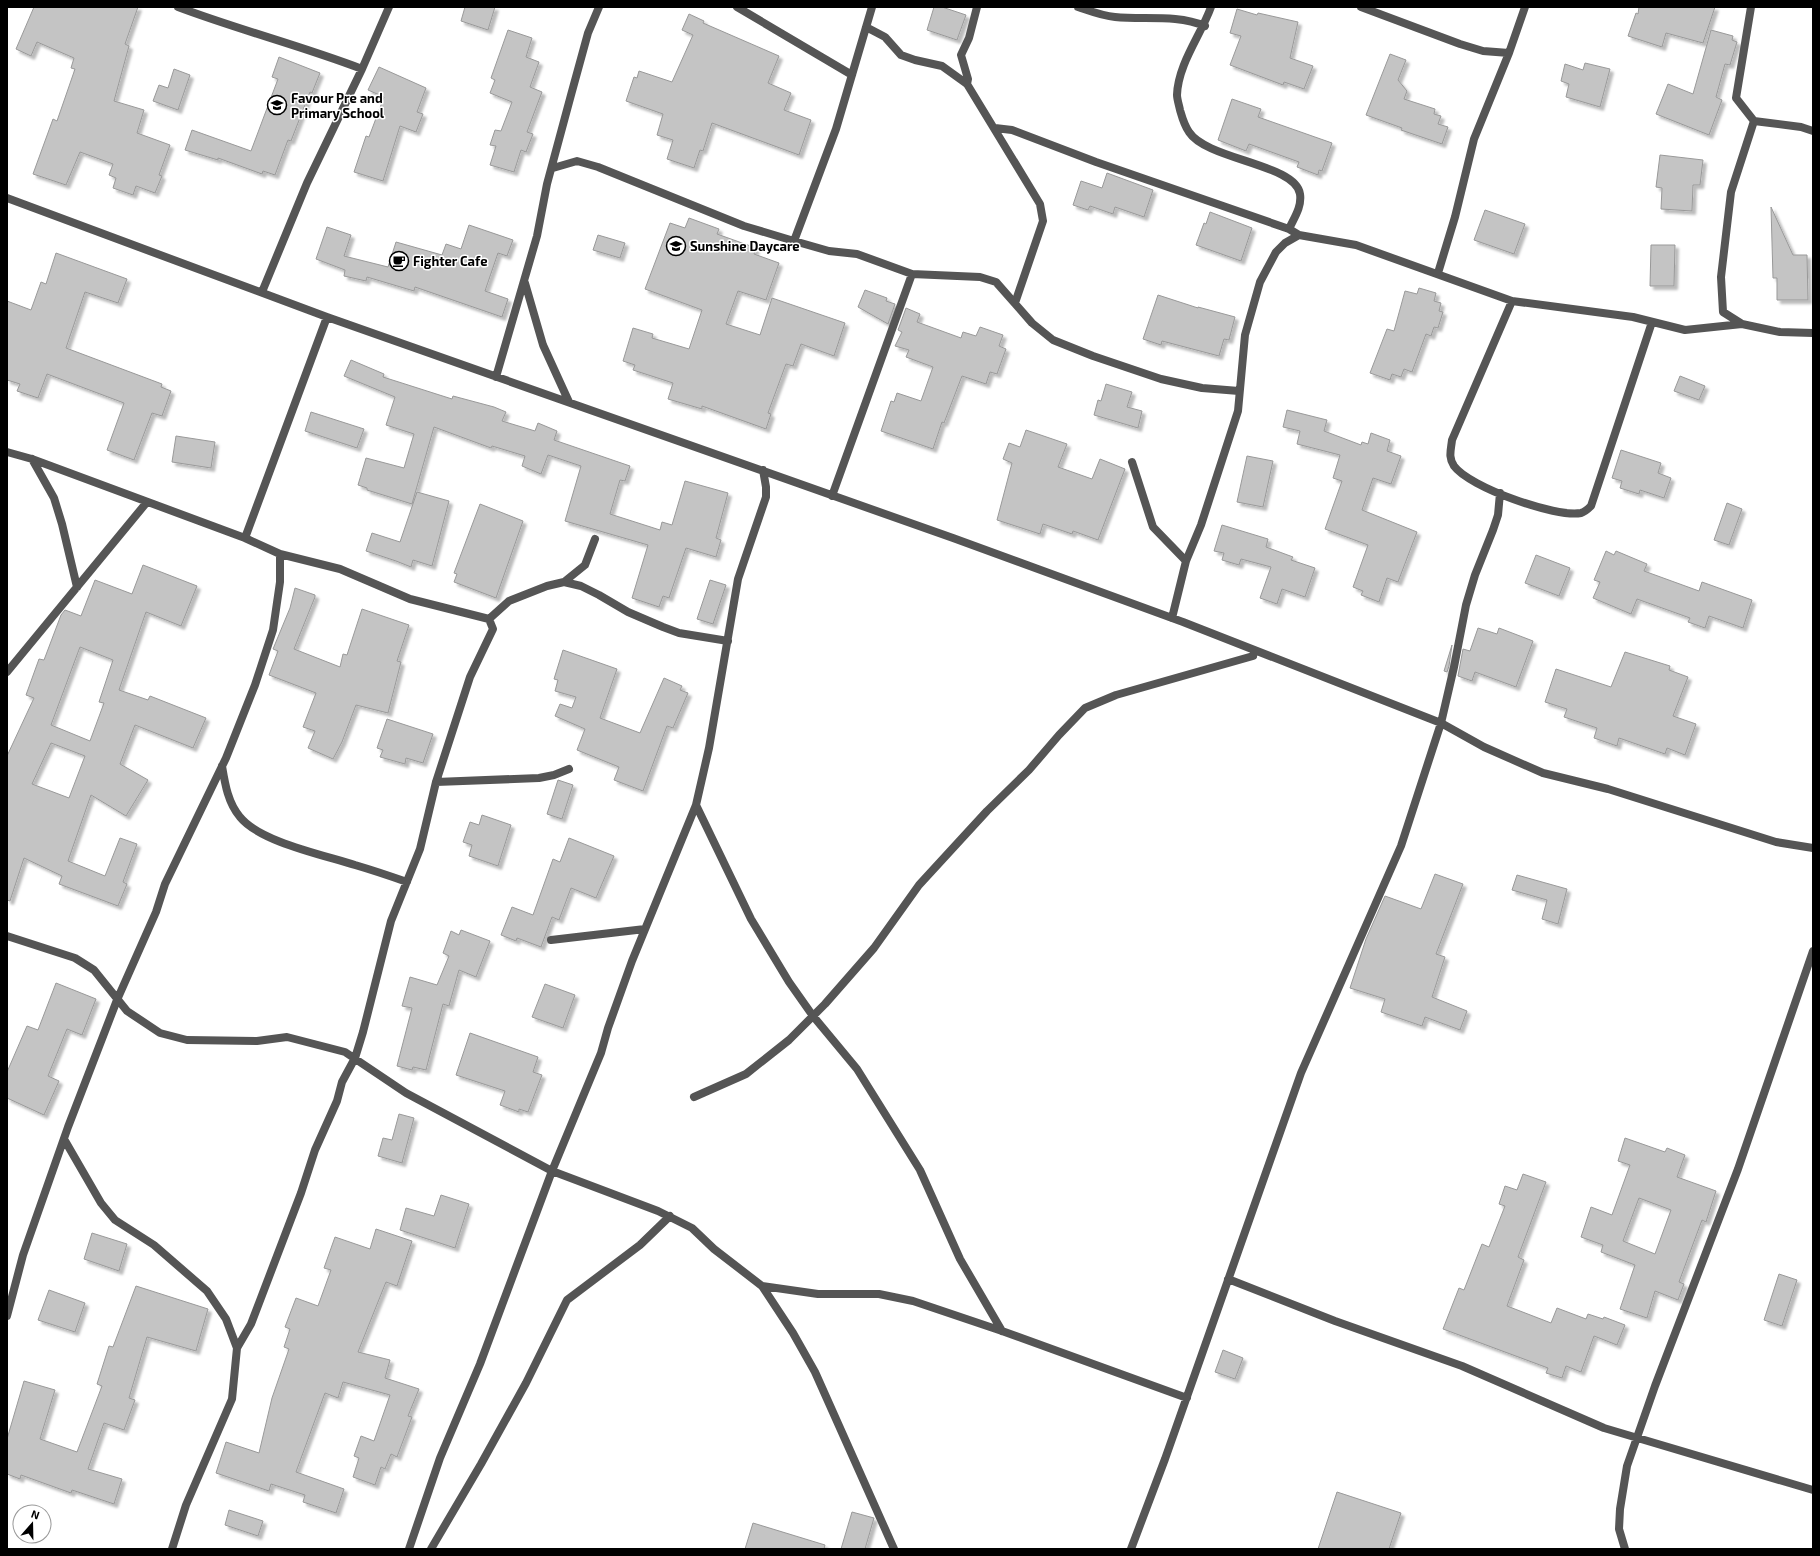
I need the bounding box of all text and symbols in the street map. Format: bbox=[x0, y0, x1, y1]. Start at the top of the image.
place label: Favour Pre and Primary School bbox=[291, 90, 385, 121]
school or university icon: Favour Pre and Primary School bbox=[266, 94, 288, 116]
school or university icon: Sunshine Daycare bbox=[665, 235, 687, 257]
place label: Sunshine Daycare bbox=[690, 238, 800, 254]
cafe icon: Fighter Cafe bbox=[388, 250, 410, 272]
place label: Fighter Cafe bbox=[413, 253, 488, 269]
north arrow bbox=[12, 1504, 52, 1544]
text: N bbox=[30, 1507, 42, 1522]

